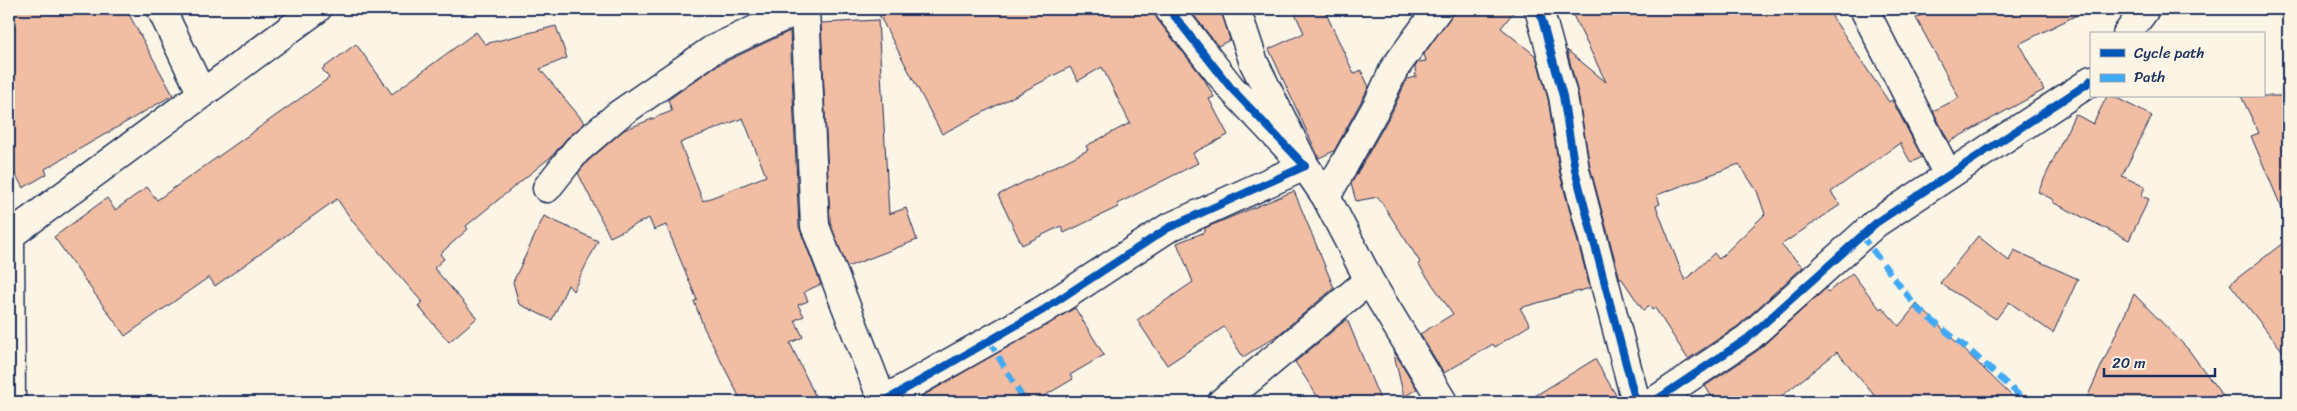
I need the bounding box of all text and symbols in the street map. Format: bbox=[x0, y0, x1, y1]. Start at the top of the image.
legend bbox=[2090, 32, 2264, 98]
text: Cycle path bbox=[2134, 40, 2205, 66]
text: Path bbox=[2134, 64, 2165, 90]
scale bar bbox=[2104, 346, 2216, 378]
text: 20 m bbox=[2112, 350, 2146, 376]

